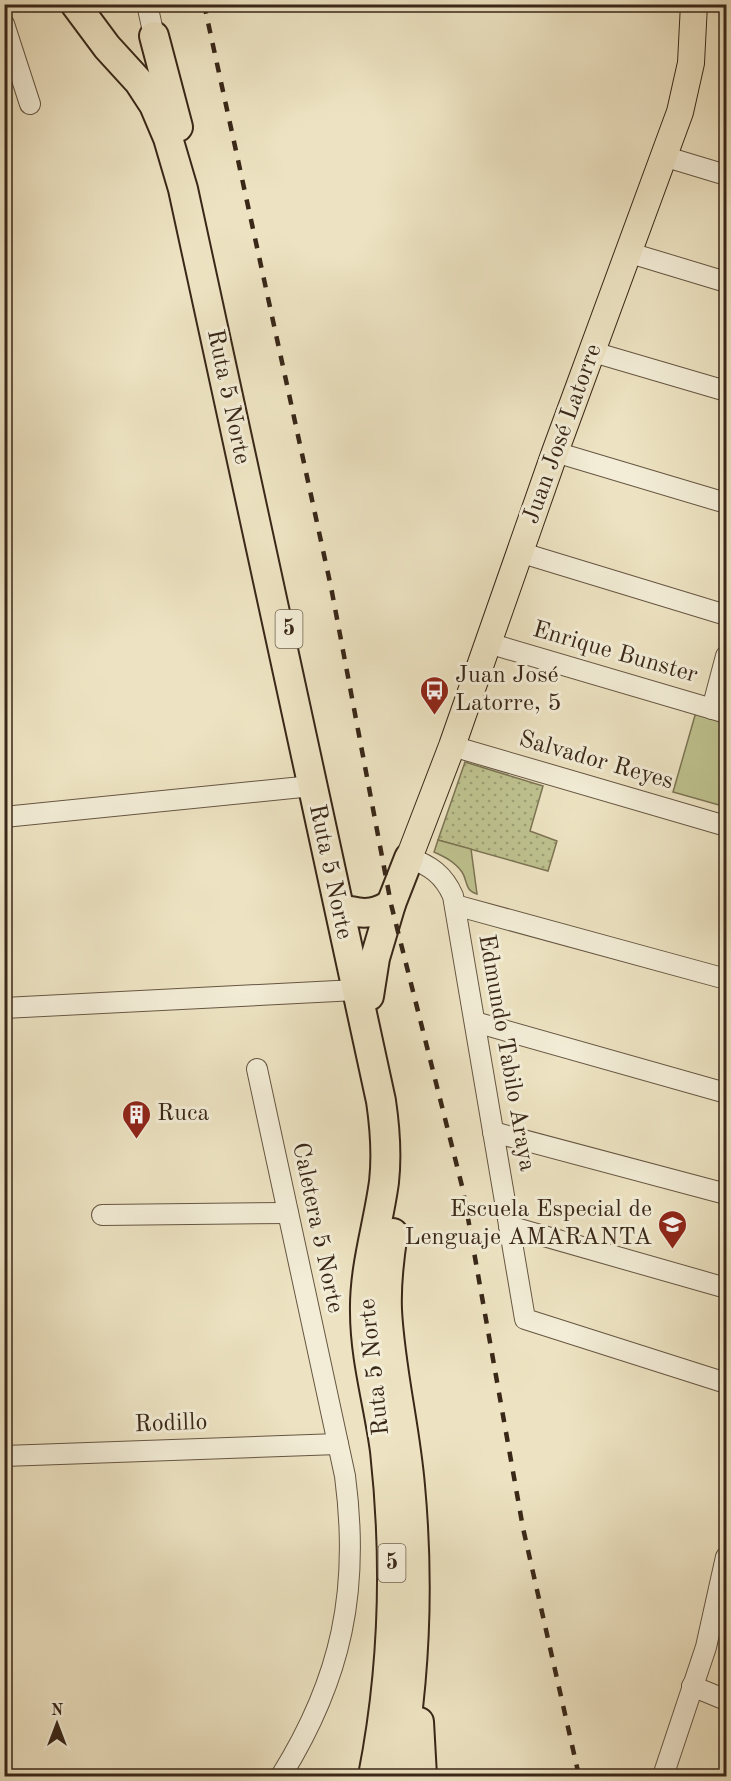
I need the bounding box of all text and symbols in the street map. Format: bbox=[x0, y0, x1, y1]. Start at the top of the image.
street label: Ruta 5 Norte bbox=[202, 327, 254, 467]
street label: Juan José Latorre bbox=[519, 341, 607, 527]
road number: 5 bbox=[276, 610, 302, 648]
street label: Enrique Bunster bbox=[530, 618, 700, 688]
place label: Juan José Latorre, 5 bbox=[455, 664, 561, 716]
bus stop icon: Juan José Latorre, 5 bbox=[418, 674, 450, 716]
street label: Salvador Reyes bbox=[516, 728, 676, 794]
street label: Ruta 5 Norte bbox=[304, 802, 356, 942]
street label: Edmundo Tabilo Araya bbox=[473, 933, 539, 1173]
building icon: Ruca bbox=[120, 1098, 152, 1140]
place label: Ruca bbox=[157, 1102, 209, 1126]
street label: Caletera 5 Norte bbox=[287, 1141, 347, 1315]
place label: Escuela Especial de Lenguaje AMARANTA bbox=[405, 1198, 652, 1250]
school or university icon: Escuela Especial de Lenguaje AMARANTA bbox=[657, 1208, 689, 1250]
street label: Ruta 5 Norte bbox=[356, 1297, 394, 1437]
street label: Rodillo bbox=[134, 1411, 208, 1437]
road number: 5 bbox=[378, 1544, 406, 1582]
north arrow bbox=[27, 1694, 87, 1754]
text: N bbox=[51, 1703, 64, 1719]

